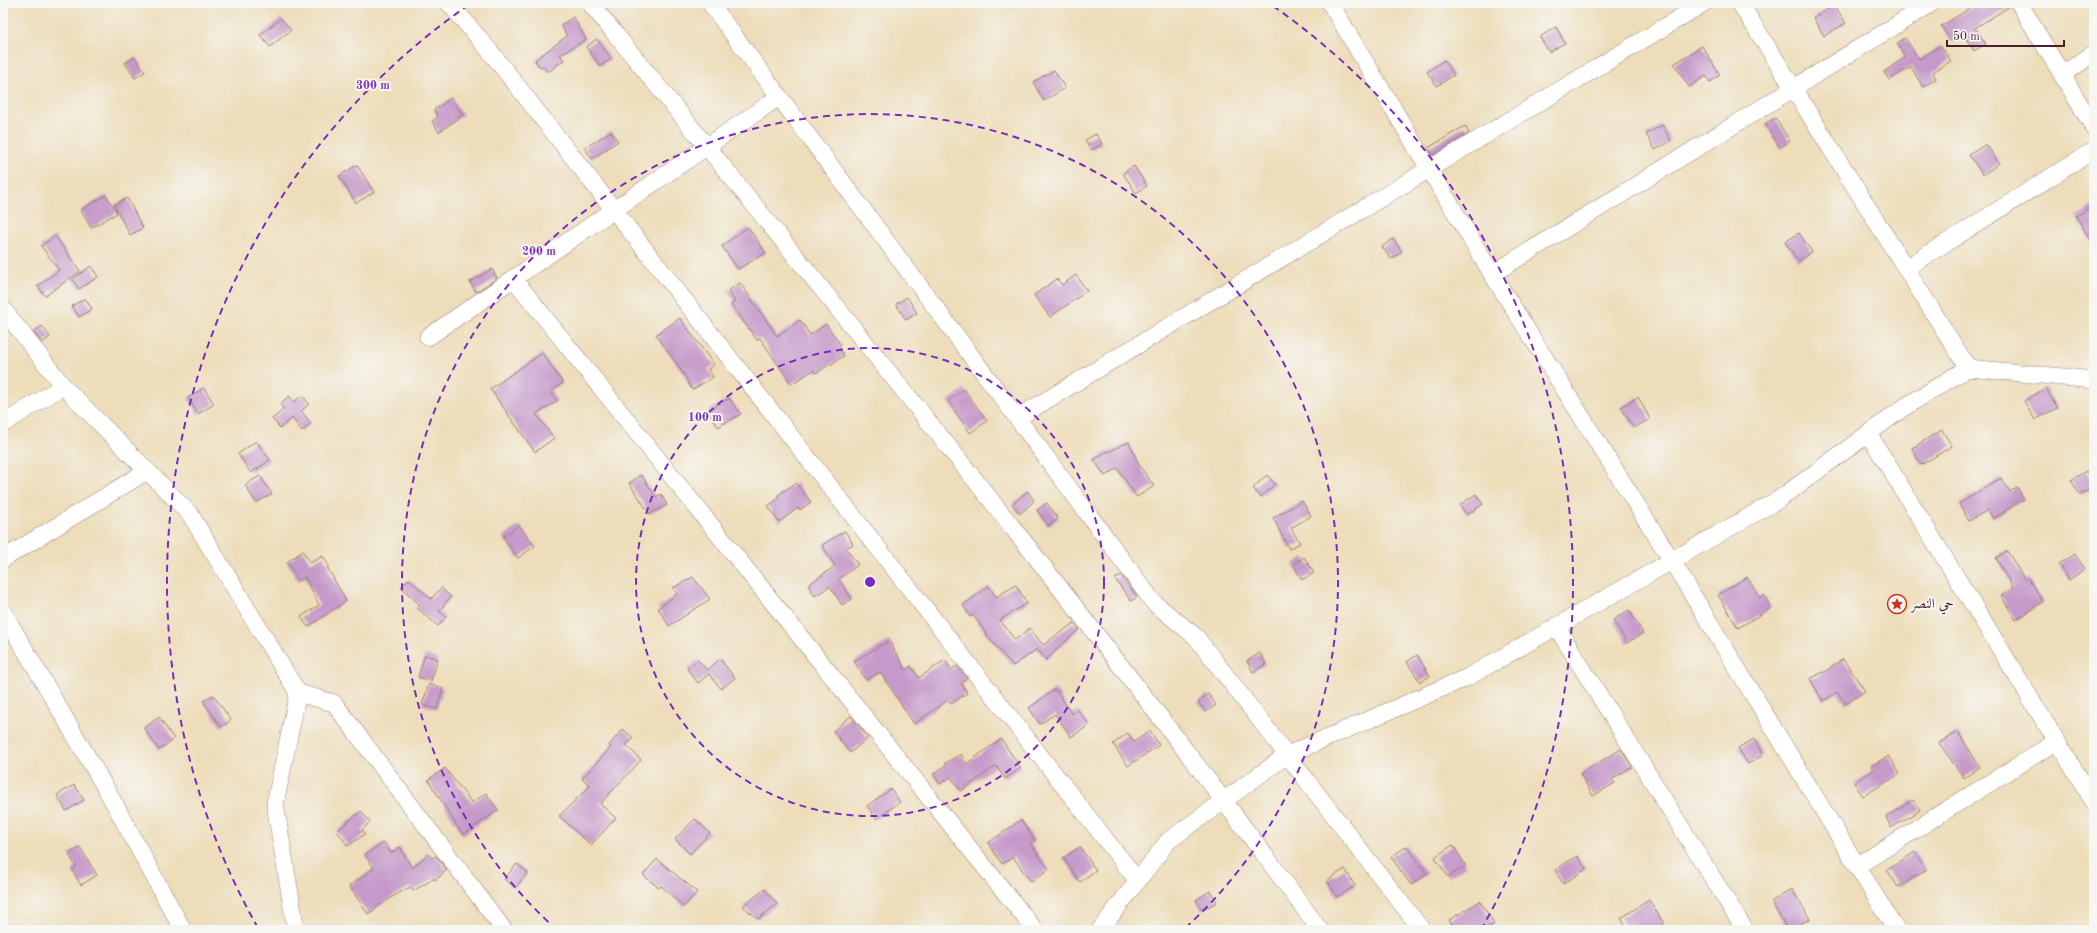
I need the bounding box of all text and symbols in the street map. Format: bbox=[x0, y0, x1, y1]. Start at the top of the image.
scale bar bbox=[1947, 22, 2064, 48]
text: 50 m bbox=[1953, 30, 1980, 43]
text: 300 m bbox=[356, 80, 390, 92]
text: 200 m bbox=[522, 246, 556, 258]
text: 100 m bbox=[688, 412, 722, 424]
centre of rings bbox=[863, 575, 877, 589]
place icon: حي النصر bbox=[1886, 593, 1908, 615]
place label: حي النصر bbox=[1909, 597, 1954, 615]

